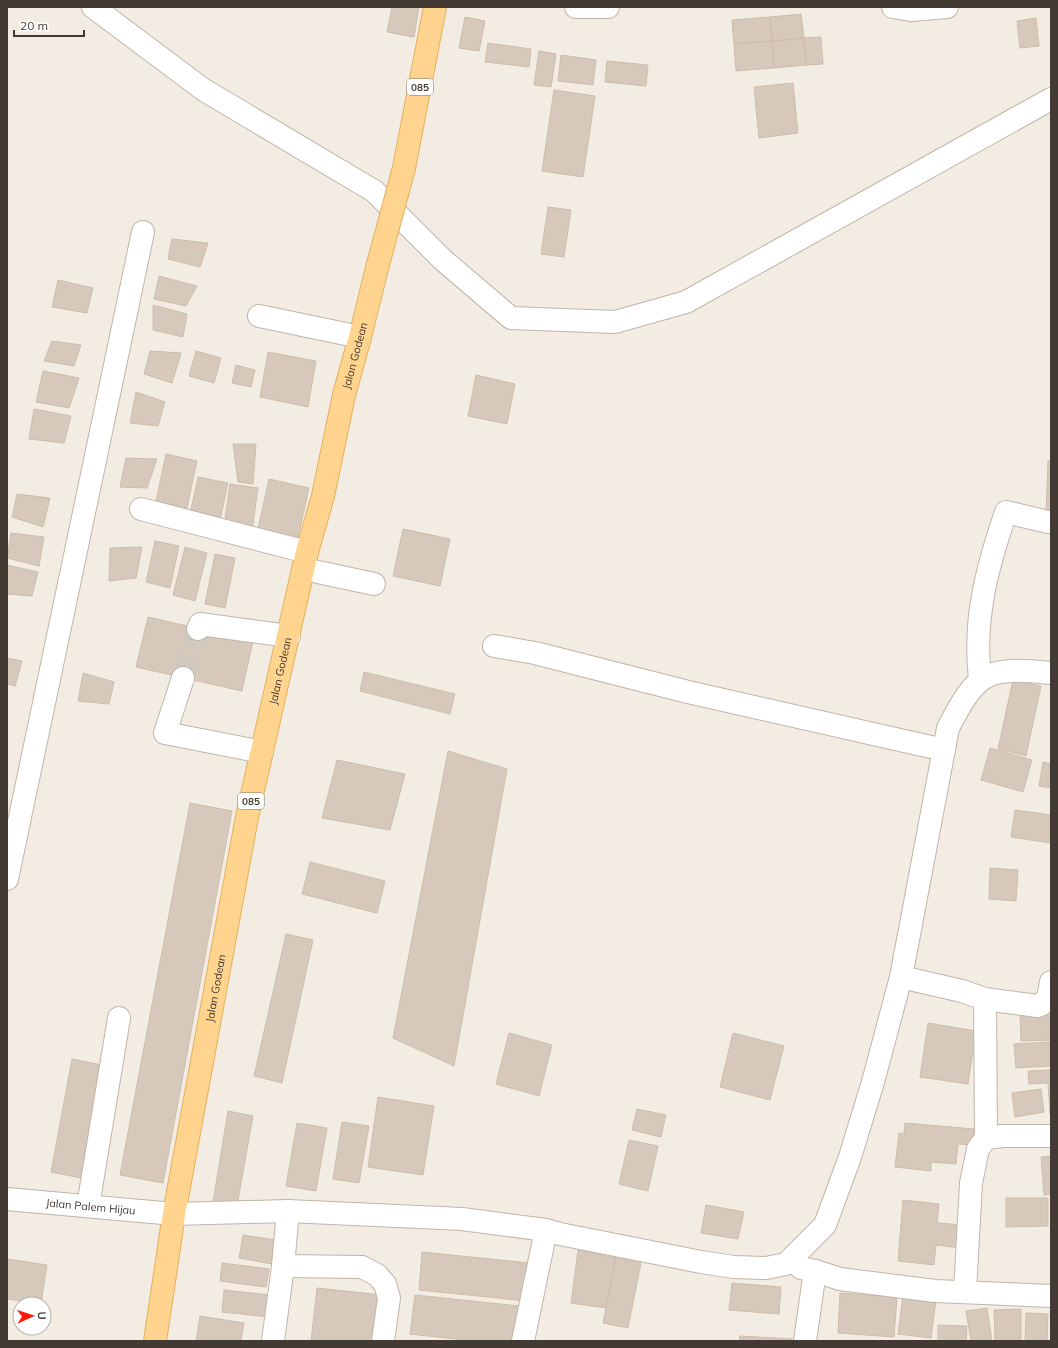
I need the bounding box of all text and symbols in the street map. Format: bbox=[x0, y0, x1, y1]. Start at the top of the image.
scale bar bbox=[14, 12, 84, 38]
text: 20 m bbox=[20, 18, 48, 33]
road number: 085 bbox=[407, 79, 433, 95]
street label: Jalan Godean bbox=[339, 321, 370, 391]
street label: Jalan Godean bbox=[266, 636, 295, 706]
road number: 085 bbox=[238, 793, 264, 809]
street label: Jalan Godean bbox=[202, 953, 229, 1023]
street label: Jalan Palem Hijau bbox=[45, 1196, 136, 1218]
north arrow bbox=[12, 1296, 52, 1336]
text: U bbox=[35, 1311, 49, 1320]

